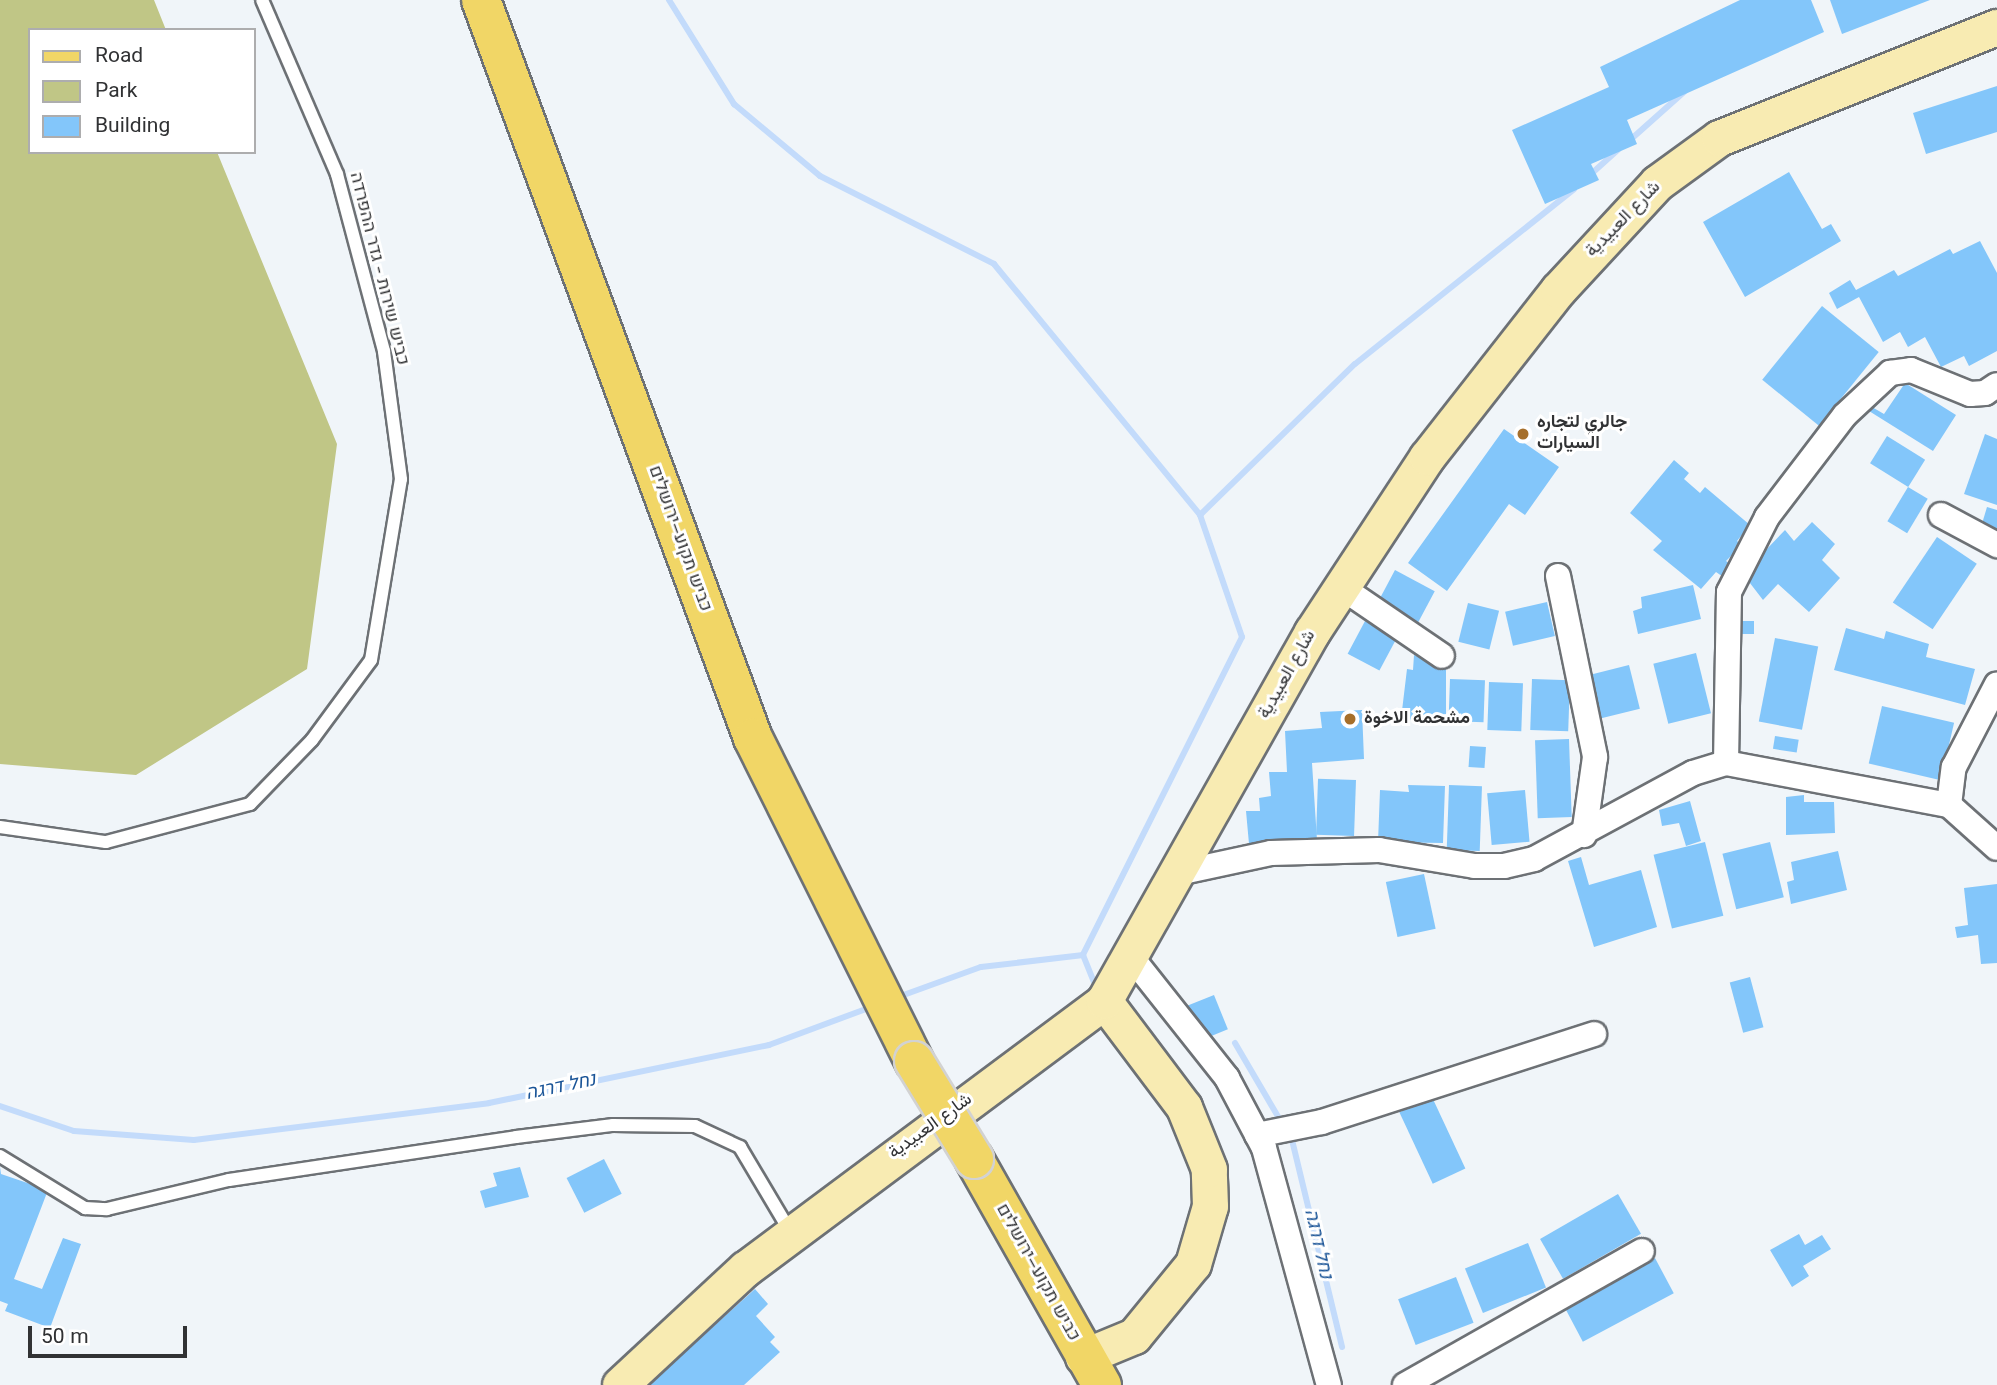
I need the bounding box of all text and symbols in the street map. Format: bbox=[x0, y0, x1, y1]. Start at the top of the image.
legend bbox=[28, 28, 256, 154]
text: Road bbox=[95, 40, 143, 73]
text: Park bbox=[95, 75, 137, 108]
text: Building bbox=[95, 110, 170, 143]
street label: כביש שירות - גדר ההפרדה bbox=[344, 170, 412, 368]
street label: شارع العبيدية bbox=[1582, 177, 1666, 263]
place label: جالري لتجاره السيارات bbox=[1537, 413, 1627, 456]
marker: جالري لتجاره السيارات bbox=[1515, 426, 1531, 442]
street label: כביש תקוע–ירושלים bbox=[643, 463, 715, 615]
street label: شارع العبيدية bbox=[1255, 627, 1321, 723]
place label: مشحمة الاخوة bbox=[1364, 708, 1470, 730]
marker: مشحمة الاخوة bbox=[1342, 711, 1358, 727]
water label: נחל דרגה bbox=[524, 1069, 598, 1107]
street label: شارع العبيدية bbox=[885, 1089, 977, 1165]
street label: כביש תקוע–ירושלים bbox=[990, 1201, 1084, 1345]
water label: נחל דרגה bbox=[1298, 1207, 1336, 1281]
scale bar bbox=[32, 1312, 191, 1356]
text: 50 m bbox=[41, 1321, 89, 1354]

